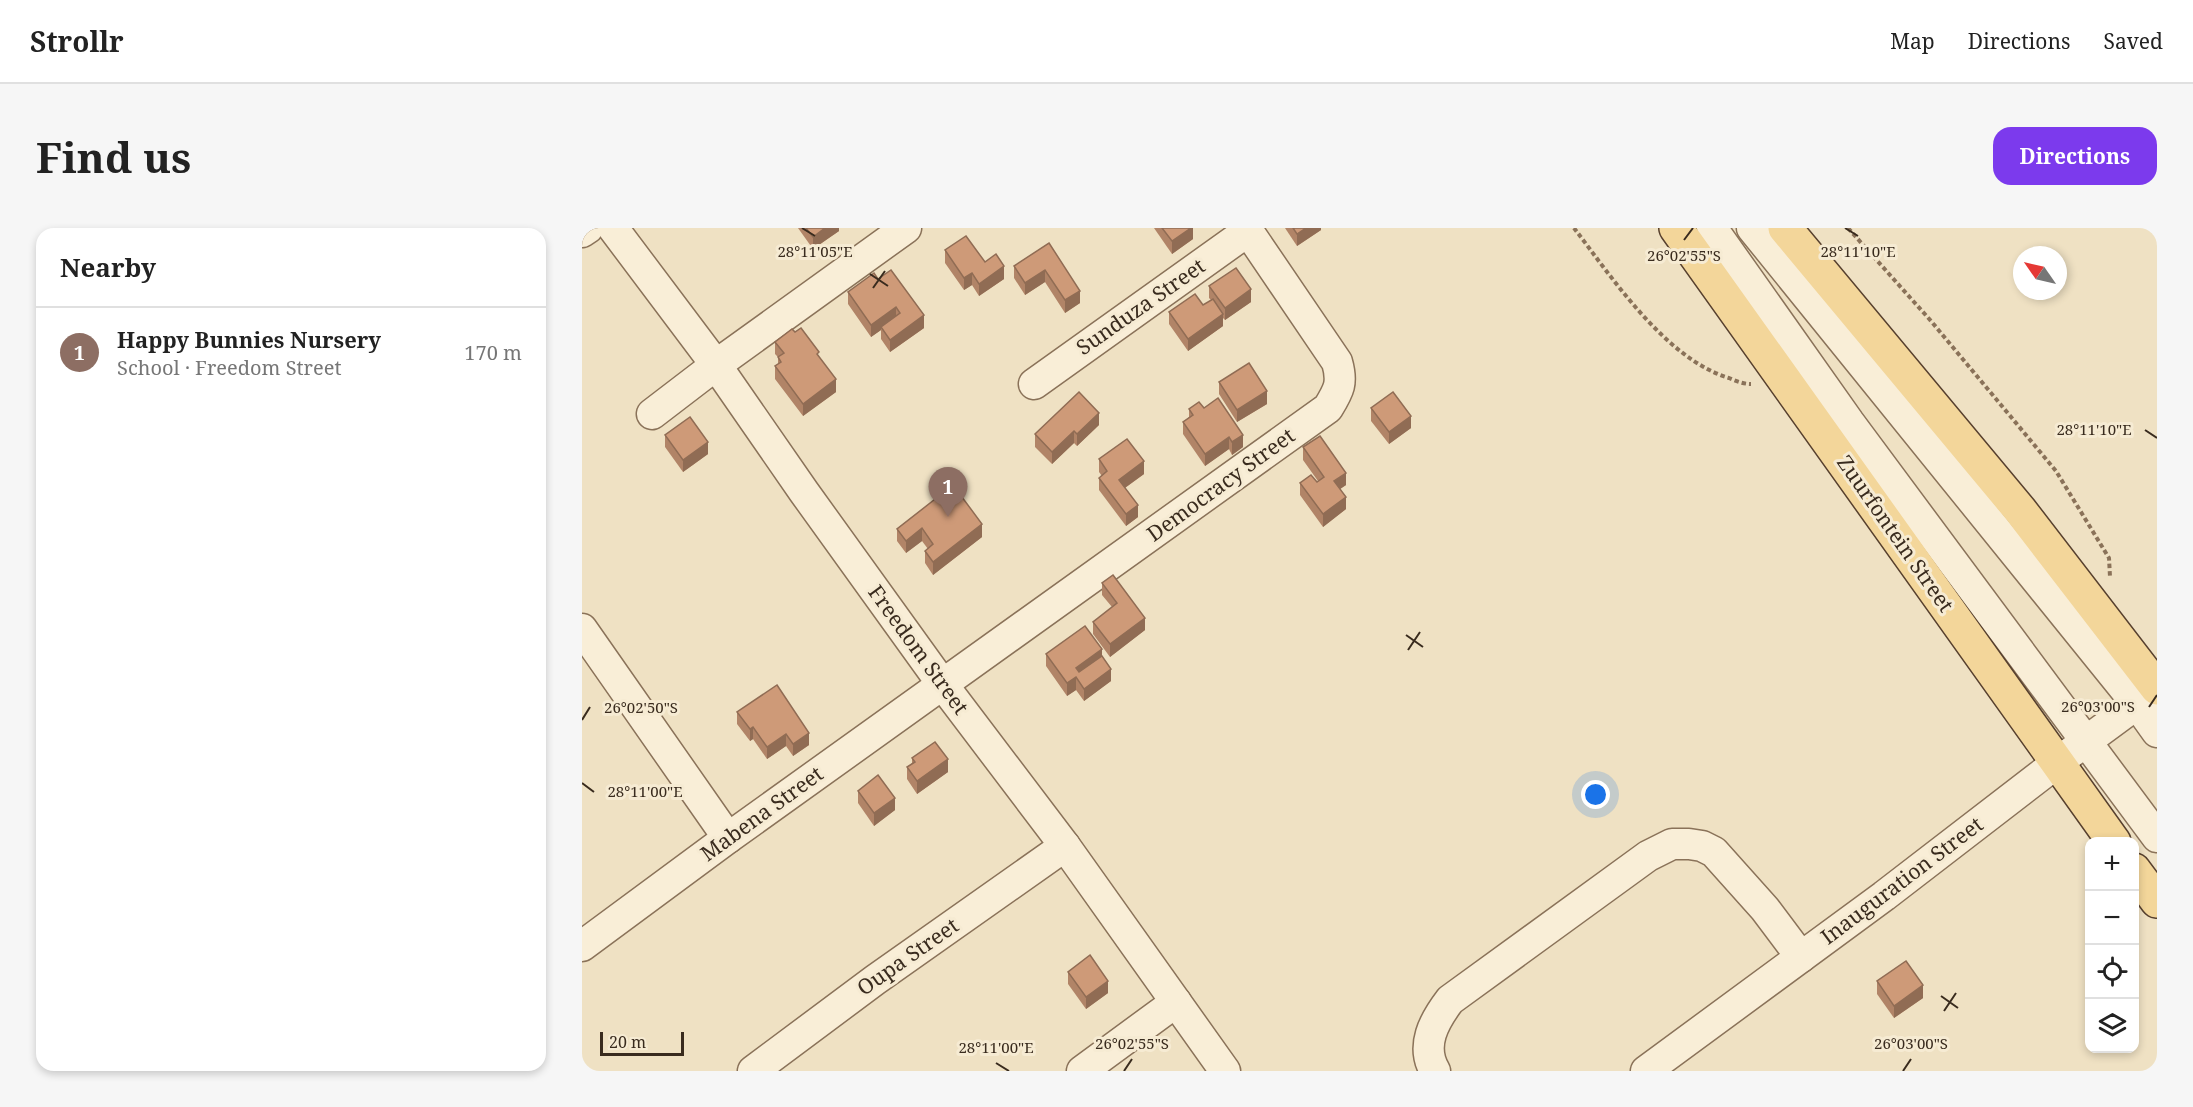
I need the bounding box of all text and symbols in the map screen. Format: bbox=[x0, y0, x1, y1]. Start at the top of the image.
text: Strollr bbox=[30, 22, 124, 60]
text: Map bbox=[1890, 27, 1935, 55]
text: Directions bbox=[1968, 27, 2070, 55]
text: Saved bbox=[2103, 27, 2163, 55]
button: Directions bbox=[1993, 127, 2157, 185]
text: Find us bbox=[36, 128, 191, 185]
text: 28°11'05"E bbox=[777, 241, 853, 261]
text: 28°11'10"E bbox=[1820, 241, 1896, 261]
text: 26°02'55"S bbox=[1647, 245, 1721, 265]
north arrow bbox=[2013, 246, 2067, 300]
text: Nearby bbox=[60, 249, 156, 285]
street label: Sunduza Street bbox=[1070, 251, 1210, 361]
text: Happy Bunnies Nursery bbox=[117, 324, 381, 354]
text: 1 bbox=[74, 339, 85, 366]
text: 170 m bbox=[464, 339, 522, 366]
text: School · Freedom Street bbox=[117, 354, 341, 381]
text: 28°11'10"E bbox=[2056, 419, 2132, 439]
street label: Democracy Street bbox=[1141, 421, 1300, 547]
street label: Zuurfontein Street bbox=[1831, 449, 1960, 617]
pin: 1 bbox=[928, 468, 968, 517]
street label: Freedom Street bbox=[862, 579, 975, 720]
text: 26°03'00"S bbox=[2061, 696, 2135, 716]
text: 26°02'50"S bbox=[604, 697, 678, 717]
street label: Mabena Street bbox=[695, 759, 828, 867]
your location bbox=[1581, 780, 1610, 809]
text: 28°11'00"E bbox=[607, 781, 683, 801]
street label: Inauguration Street bbox=[1815, 810, 1988, 950]
map controls bbox=[2085, 837, 2139, 1053]
button: + bbox=[2085, 837, 2139, 891]
button: − bbox=[2085, 891, 2139, 945]
street label: Oupa Street bbox=[851, 911, 964, 1001]
button: locate bbox=[2085, 945, 2139, 999]
button: layers bbox=[2085, 999, 2139, 1053]
scale bar bbox=[600, 1029, 684, 1056]
text: 20 m bbox=[609, 1031, 646, 1053]
text: 26°02'55"S bbox=[1095, 1033, 1169, 1053]
text: 26°03'00"S bbox=[1874, 1033, 1948, 1053]
text: 28°11'00"E bbox=[958, 1037, 1034, 1057]

